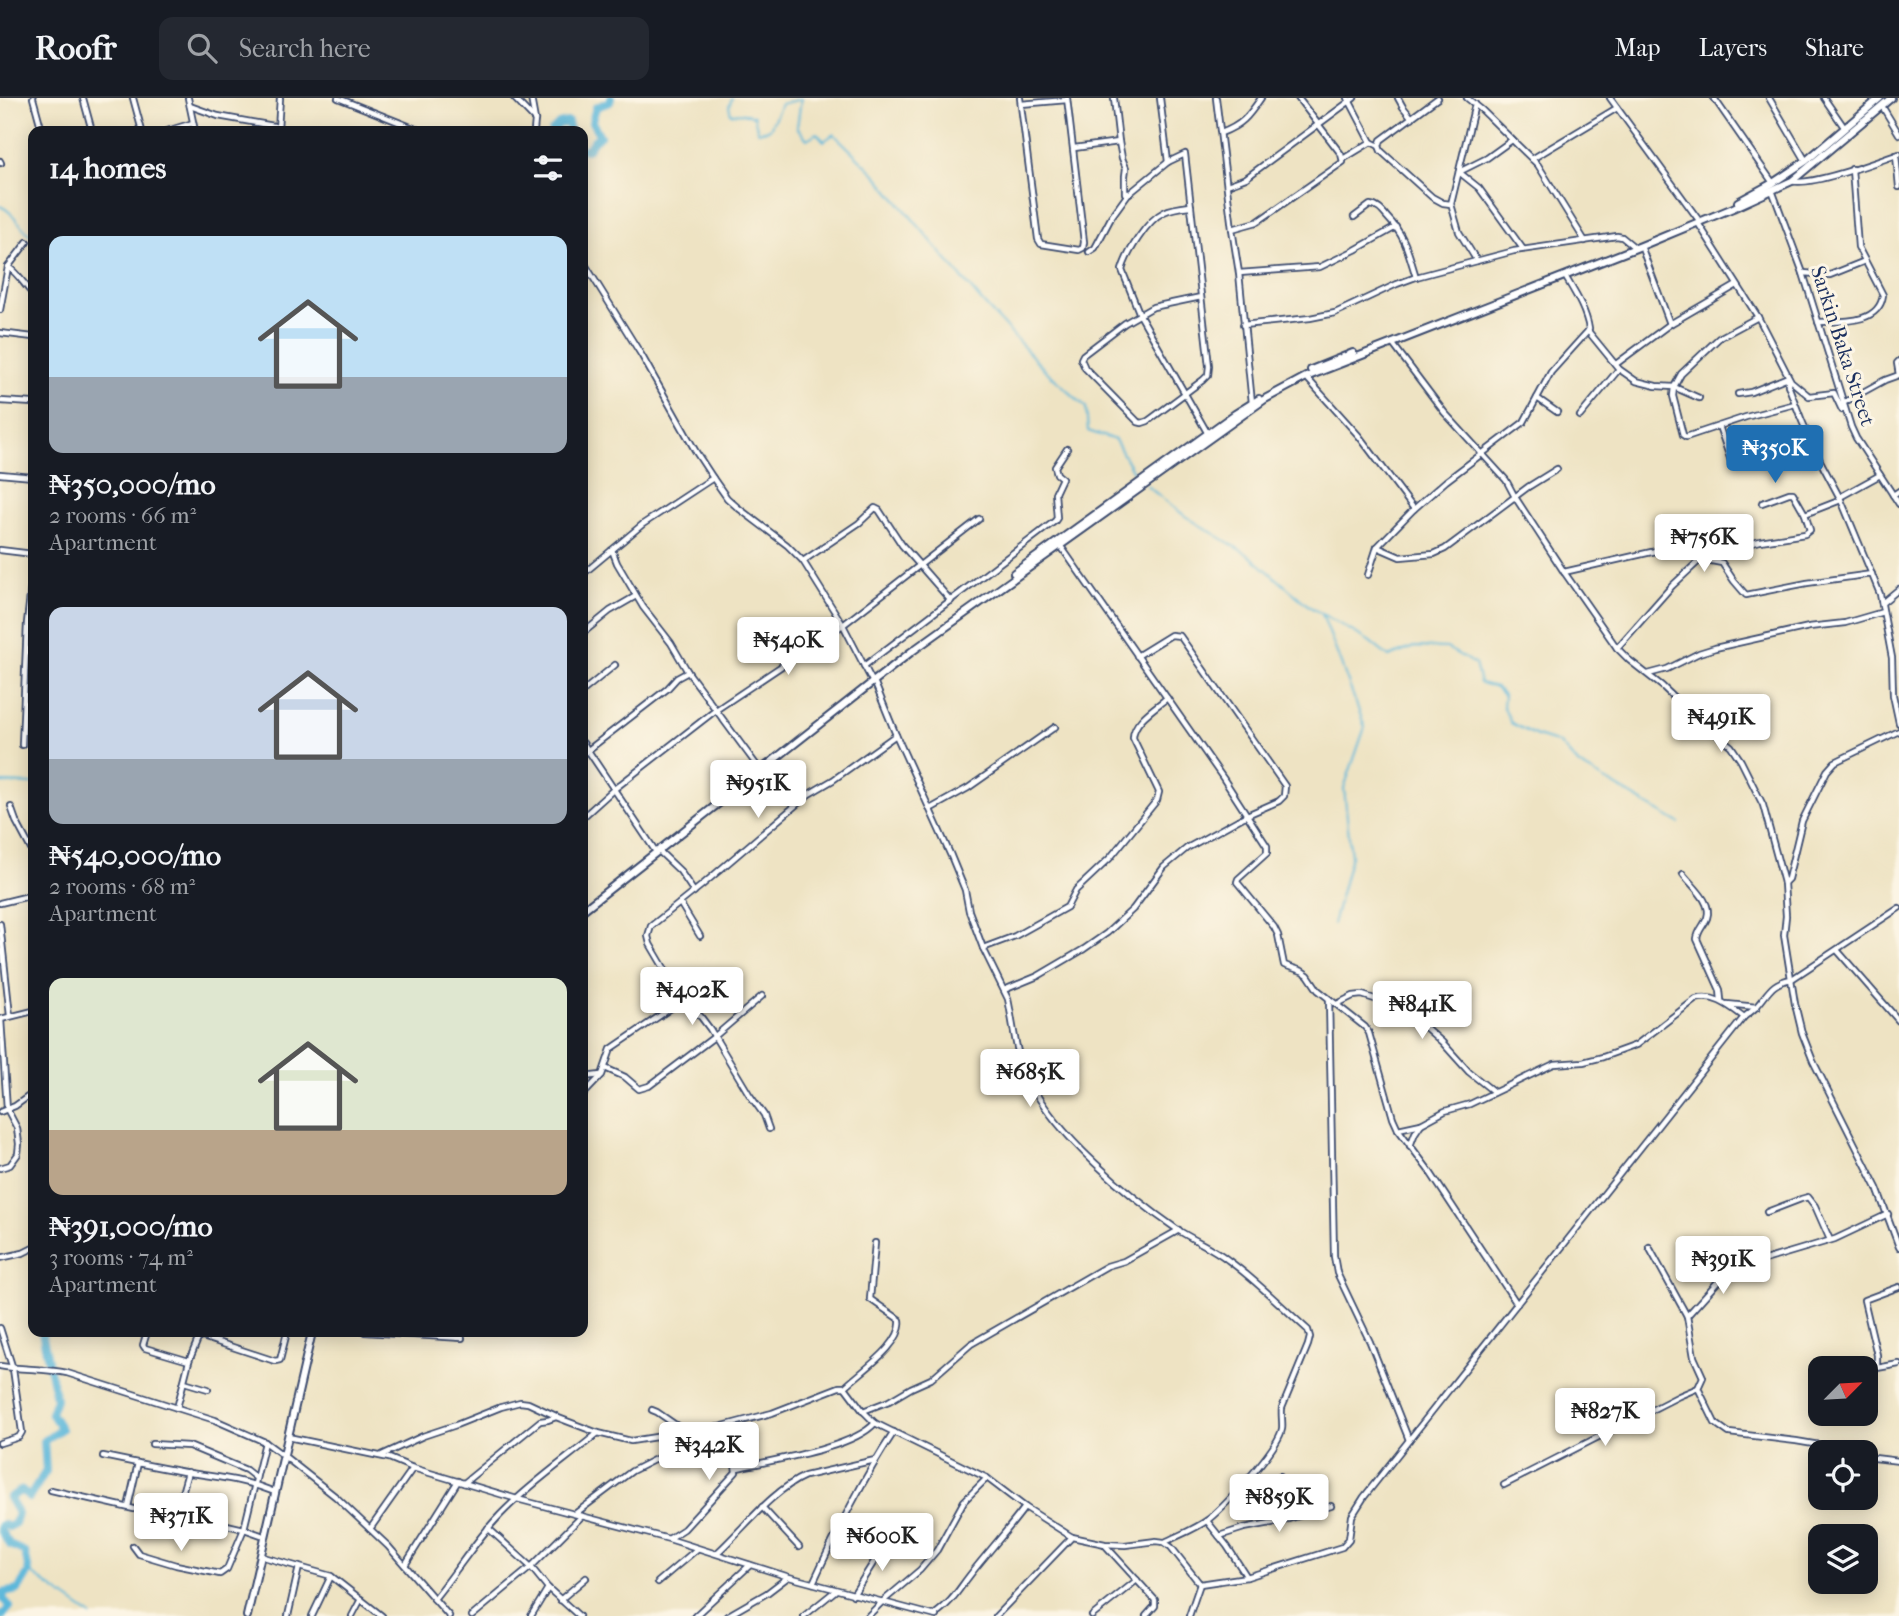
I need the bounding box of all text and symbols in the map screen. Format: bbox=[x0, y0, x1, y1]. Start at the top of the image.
search box bbox=[159, 17, 649, 80]
text: Roofr bbox=[35, 29, 117, 68]
icon: search bbox=[183, 29, 221, 67]
text: Search here bbox=[239, 33, 371, 64]
text: Map bbox=[1615, 34, 1661, 62]
text: Layers bbox=[1699, 34, 1767, 62]
text: Share bbox=[1805, 34, 1864, 62]
icon: filters bbox=[529, 149, 567, 187]
text: 14 homes bbox=[49, 151, 166, 186]
street label: Sarkin Baka Street bbox=[1806, 263, 1880, 429]
icon: home bbox=[245, 281, 371, 407]
pin: ₦350K bbox=[1726, 426, 1824, 485]
text: ₦350K bbox=[1742, 434, 1808, 461]
text: ₦350,000/mo bbox=[49, 467, 216, 502]
text: 2 rooms · 66 m² bbox=[49, 502, 196, 529]
pin: ₦756K bbox=[1655, 514, 1753, 574]
text: ₦756K bbox=[1671, 523, 1737, 550]
text: Apartment bbox=[49, 529, 157, 556]
pin: ₦540K bbox=[739, 618, 837, 677]
text: ₦540K bbox=[753, 626, 823, 653]
icon: home bbox=[245, 652, 371, 778]
pin: ₦491K bbox=[1672, 694, 1770, 754]
text: ₦491K bbox=[1687, 703, 1755, 730]
pin: ₦951K bbox=[709, 760, 807, 820]
text: ₦951K bbox=[726, 769, 790, 796]
text: ₦540,000/mo bbox=[49, 838, 221, 873]
text: 2 rooms · 68 m² bbox=[49, 873, 195, 900]
text: Apartment bbox=[49, 900, 157, 927]
pin: ₦402K bbox=[643, 968, 741, 1027]
text: ₦402K bbox=[656, 976, 728, 1003]
pin: ₦841K bbox=[1373, 982, 1471, 1041]
text: ₦841K bbox=[1389, 990, 1455, 1017]
icon: home bbox=[245, 1023, 371, 1149]
pin: ₦685K bbox=[981, 1049, 1079, 1109]
text: ₦685K bbox=[996, 1058, 1064, 1085]
text: ₦391,000/mo bbox=[49, 1209, 213, 1244]
pin: ₦391K bbox=[1674, 1236, 1772, 1296]
text: 3 rooms · 74 m² bbox=[49, 1244, 193, 1271]
text: ₦391K bbox=[1691, 1245, 1755, 1272]
text: Apartment bbox=[49, 1271, 157, 1298]
north arrow bbox=[1808, 1356, 1878, 1426]
map controls bbox=[1808, 1356, 1878, 1594]
pin: ₦827K bbox=[1556, 1388, 1654, 1448]
text: ₦827K bbox=[1571, 1397, 1639, 1424]
pin: ₦342K bbox=[660, 1422, 758, 1482]
text: ₦342K bbox=[675, 1431, 743, 1458]
button: locate bbox=[1808, 1440, 1878, 1510]
pin: ₦859K bbox=[1230, 1474, 1328, 1534]
text: ₦859K bbox=[1246, 1483, 1312, 1510]
pin: ₦371K bbox=[132, 1494, 230, 1553]
text: ₦371K bbox=[150, 1502, 212, 1529]
pin: ₦600K bbox=[833, 1514, 931, 1573]
text: ₦600K bbox=[846, 1522, 918, 1549]
button: layers bbox=[1808, 1524, 1878, 1594]

